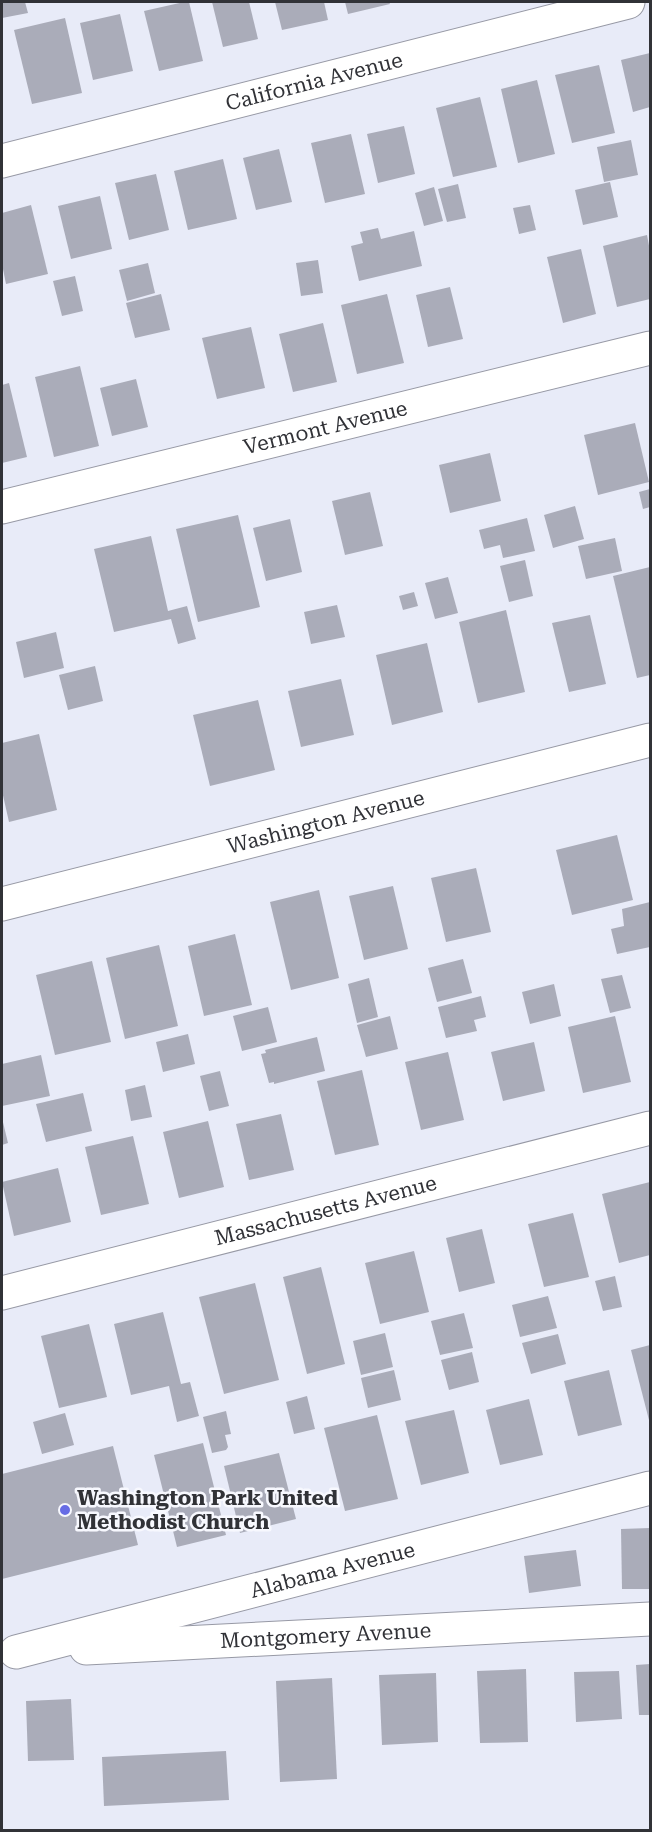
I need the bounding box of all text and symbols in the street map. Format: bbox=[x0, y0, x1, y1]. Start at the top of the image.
street label: California Avenue bbox=[223, 48, 405, 116]
street label: Vermont Avenue bbox=[241, 396, 410, 459]
street label: Washington Avenue bbox=[225, 786, 427, 859]
street label: Massachusetts Avenue bbox=[212, 1171, 439, 1250]
place label: Washington Park United Methodist Church bbox=[77, 1486, 338, 1534]
marker: Washington Park United Methodist Church bbox=[58, 1503, 72, 1517]
street label: Alabama Avenue bbox=[248, 1537, 417, 1603]
street label: Montgomery Avenue bbox=[220, 1618, 432, 1653]

